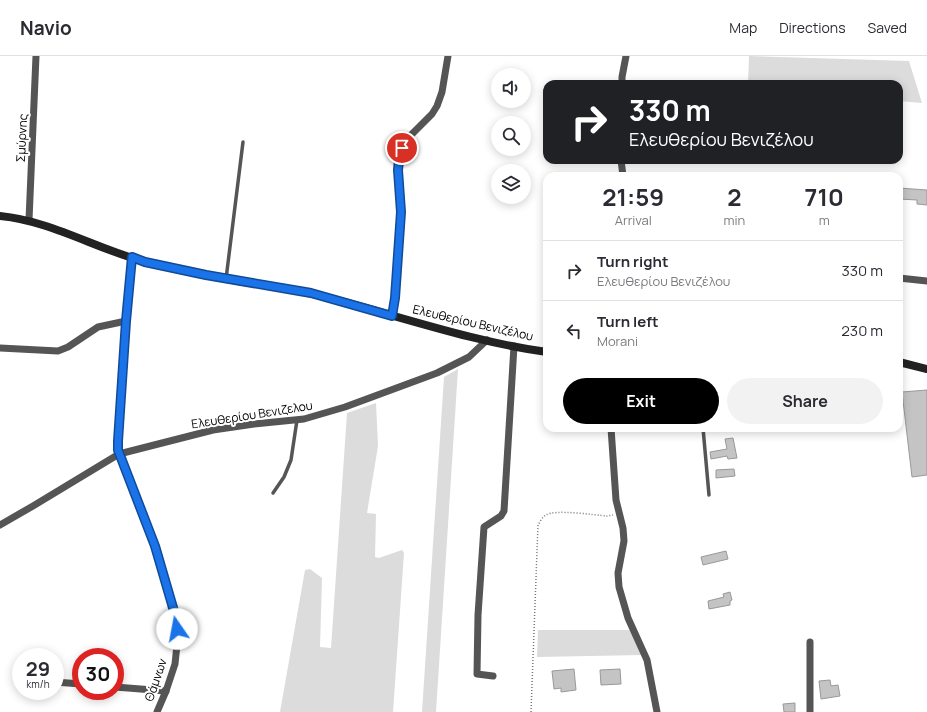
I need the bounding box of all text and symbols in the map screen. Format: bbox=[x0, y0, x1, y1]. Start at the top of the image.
text: Navio bbox=[20, 15, 72, 41]
text: Map bbox=[729, 18, 757, 37]
text: Directions bbox=[779, 18, 846, 37]
text: Saved bbox=[868, 18, 907, 37]
map controls bbox=[491, 68, 531, 204]
button: sound bbox=[491, 68, 531, 108]
text: 330 m bbox=[629, 91, 711, 129]
icon: right bbox=[563, 96, 615, 148]
street label: Σμύρνης bbox=[12, 113, 31, 163]
button: search bbox=[491, 116, 531, 156]
text: Ελευθερίου Βενιζέλου bbox=[629, 127, 814, 151]
pin bbox=[385, 131, 419, 165]
icon: arrive bbox=[391, 137, 413, 159]
button: layers bbox=[491, 164, 531, 204]
text: 21:59 bbox=[602, 180, 664, 213]
text: 2 bbox=[727, 180, 742, 213]
text: 710 bbox=[805, 180, 844, 213]
text: Arrival bbox=[615, 211, 652, 229]
text: min bbox=[724, 211, 745, 229]
text: m bbox=[819, 211, 830, 229]
text: Turn right bbox=[597, 251, 668, 272]
icon: right bbox=[563, 260, 585, 282]
text: 330 m bbox=[842, 260, 883, 281]
text: Ελευθερίου Βενιζέλου bbox=[597, 272, 730, 290]
street label: Ελευθερίου Βενιζέλου bbox=[411, 300, 535, 345]
text: Turn left bbox=[597, 311, 659, 332]
icon: left bbox=[563, 320, 585, 342]
text: 230 m bbox=[841, 320, 883, 341]
text: Morani bbox=[597, 332, 638, 350]
button: Exit bbox=[563, 378, 719, 424]
button: Share bbox=[727, 378, 883, 424]
street label: Ελευθερίου Βενιζελου bbox=[190, 397, 314, 432]
position arrow bbox=[156, 608, 198, 650]
speed limit sign: 30 bbox=[72, 648, 124, 700]
text: 29 bbox=[26, 655, 50, 682]
street label: Θάμνων bbox=[140, 656, 171, 704]
text: km/h bbox=[26, 677, 50, 691]

